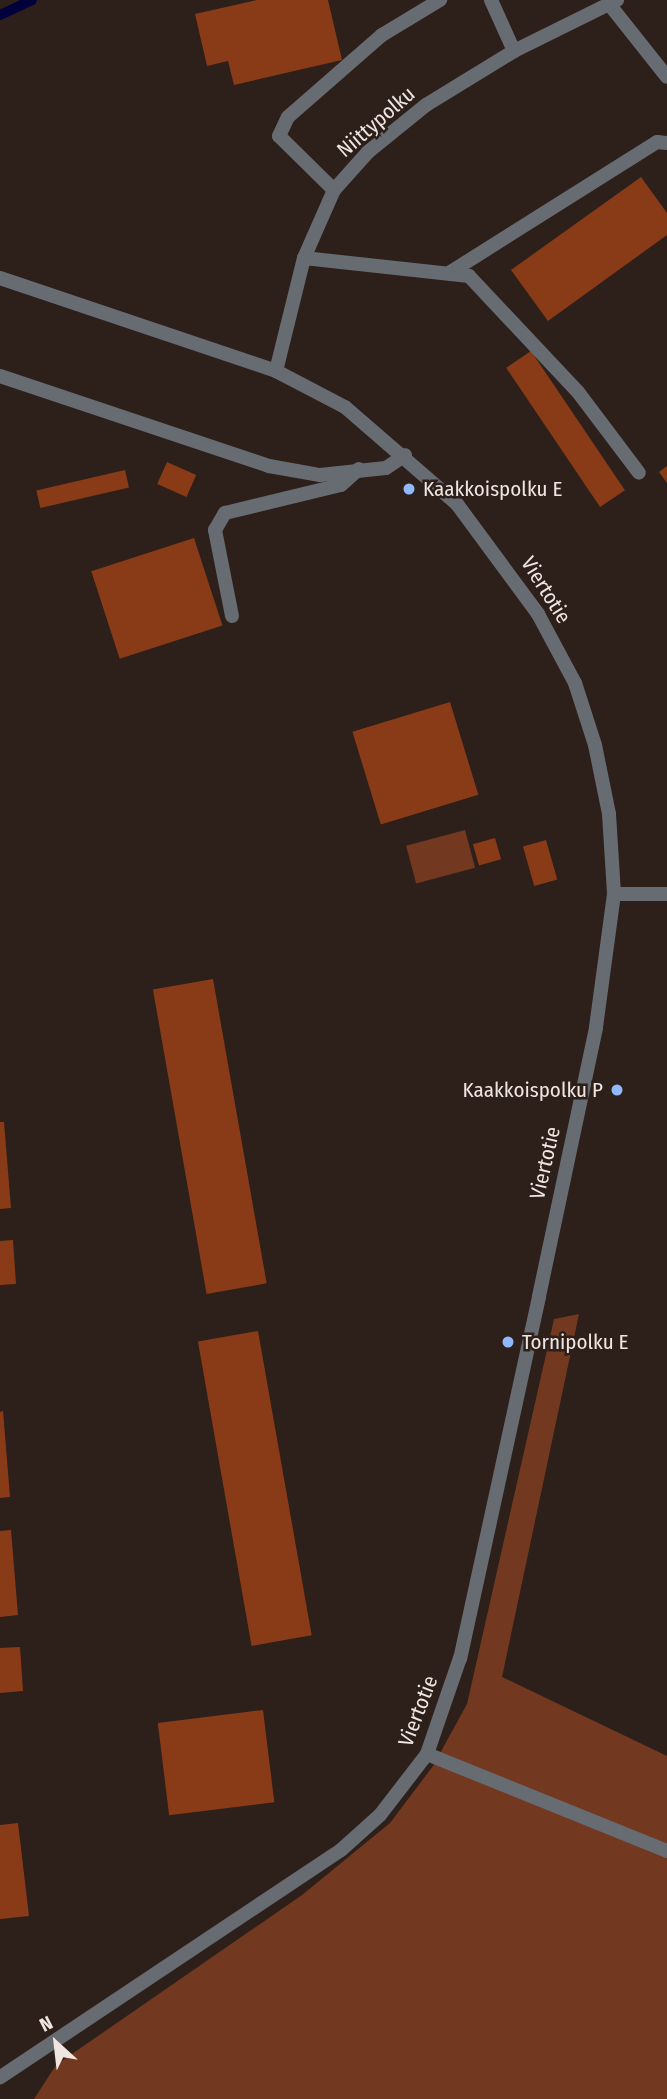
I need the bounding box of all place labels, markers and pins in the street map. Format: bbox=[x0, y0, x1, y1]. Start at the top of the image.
place label: Kaakkoispolku E bbox=[423, 476, 562, 502]
marker: Kaakkoispolku E bbox=[401, 481, 417, 497]
place label: Kaakkoispolku P bbox=[463, 1077, 603, 1103]
marker: Kaakkoispolku P bbox=[609, 1082, 625, 1098]
place label: Tornipolku E bbox=[522, 1329, 628, 1355]
marker: Tornipolku E bbox=[500, 1334, 516, 1350]

